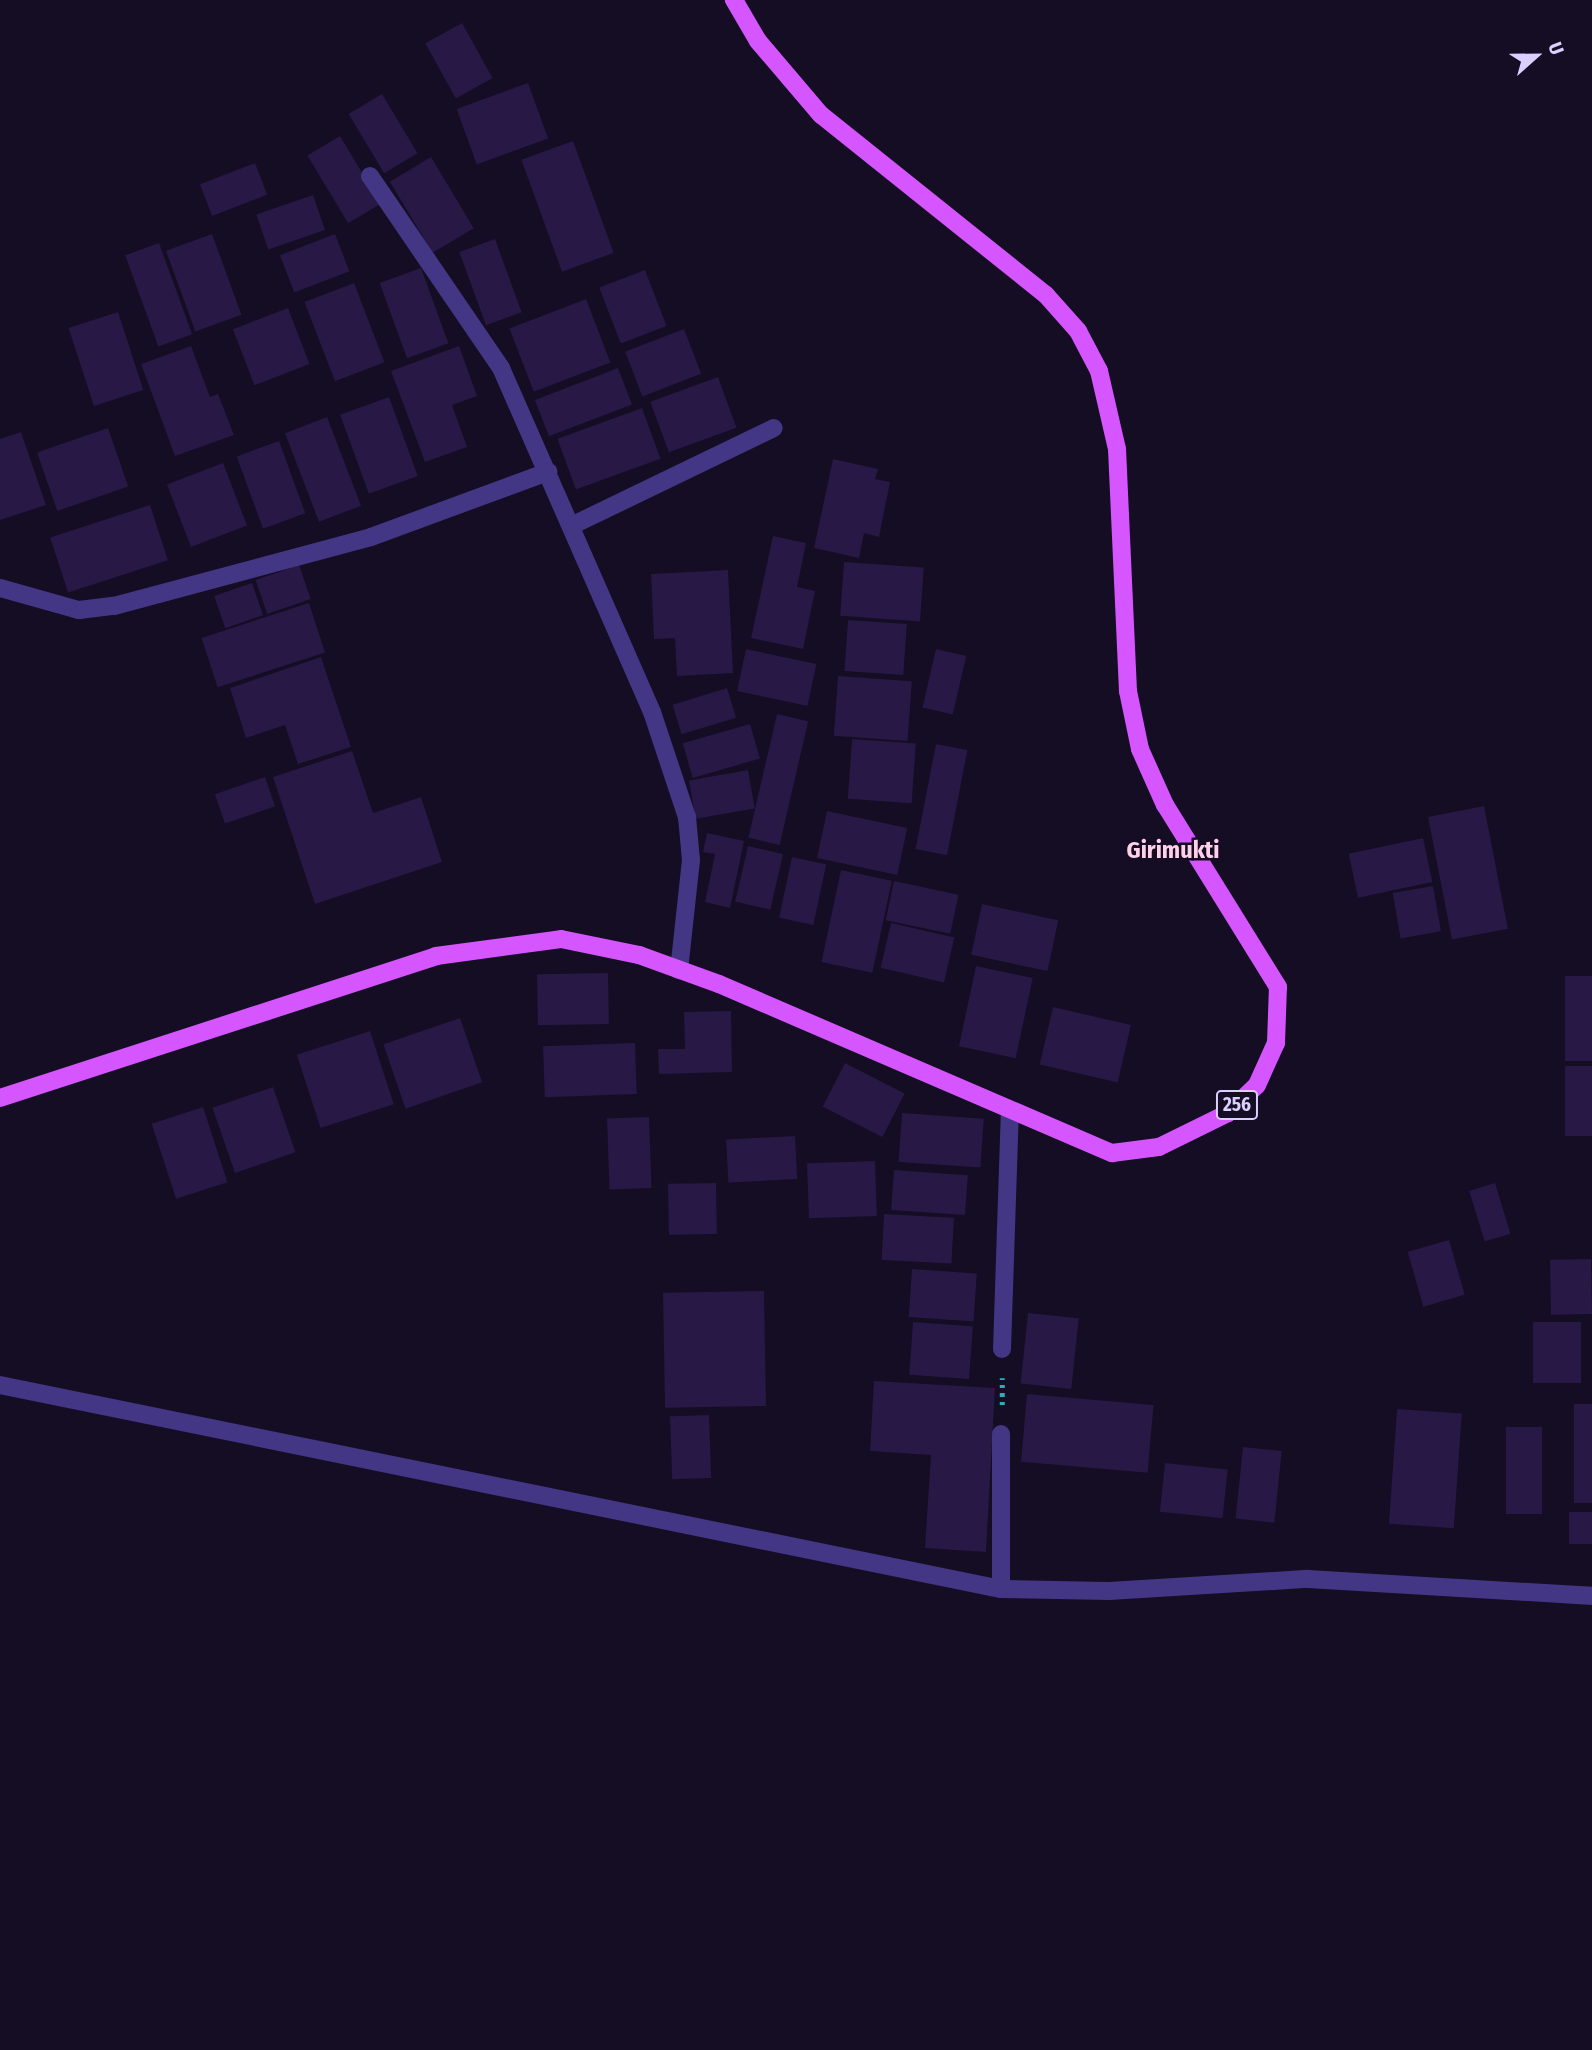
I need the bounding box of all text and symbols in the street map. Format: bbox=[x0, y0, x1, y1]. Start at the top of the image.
north arrow bbox=[1501, 21, 1571, 91]
text: U bbox=[1543, 39, 1569, 58]
district label: Girimukti bbox=[1126, 837, 1220, 865]
road number: 256 bbox=[1214, 1090, 1260, 1120]

